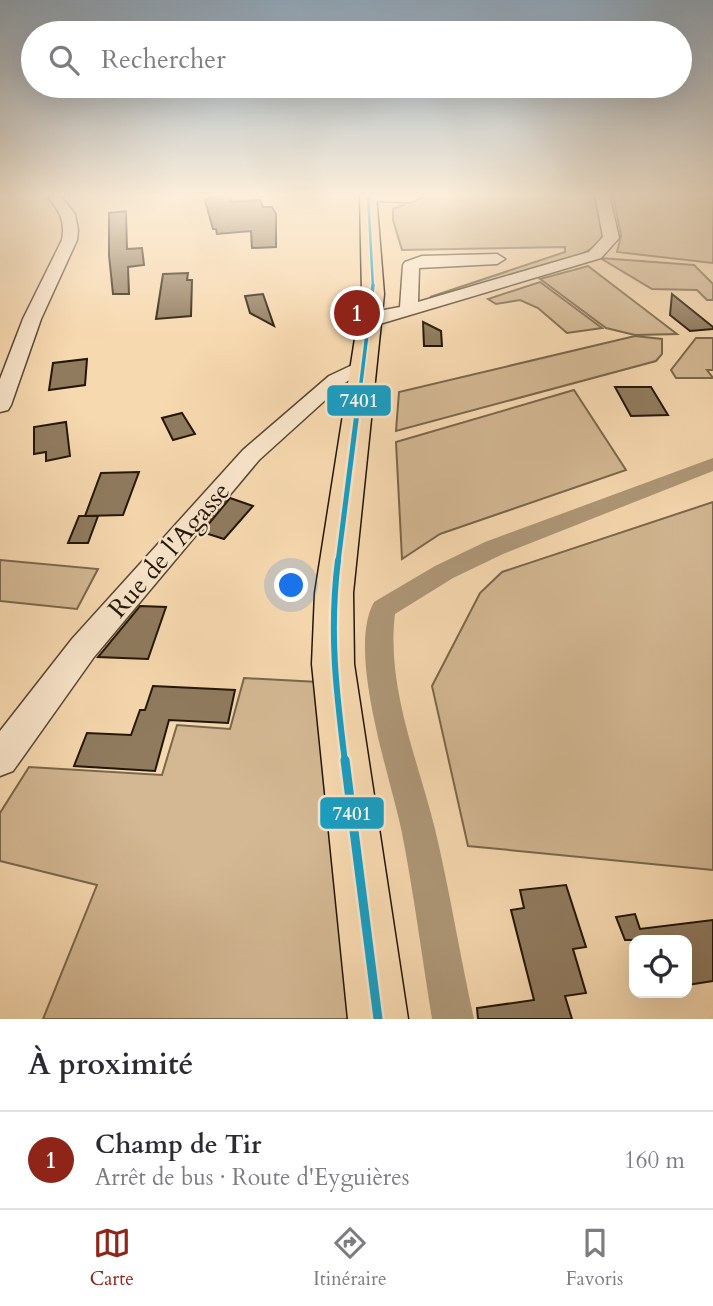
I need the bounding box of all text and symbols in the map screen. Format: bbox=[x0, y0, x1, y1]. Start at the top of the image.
search box bbox=[21, 21, 692, 98]
icon: search bbox=[45, 41, 83, 79]
text: Rechercher bbox=[101, 42, 226, 77]
pin: 1 bbox=[334, 287, 380, 339]
line badge: 7401 bbox=[326, 384, 392, 417]
text: 7401 bbox=[340, 388, 378, 414]
street label: Rue de l'Agasse bbox=[100, 474, 238, 626]
your location bbox=[274, 568, 308, 602]
line badge: 7401 bbox=[319, 796, 385, 830]
text: 7401 bbox=[333, 801, 371, 827]
map controls bbox=[629, 935, 692, 998]
button: locate bbox=[629, 935, 692, 998]
text: À proximité bbox=[28, 1044, 193, 1085]
text: Champ de Tir bbox=[95, 1127, 261, 1162]
text: 1 bbox=[45, 1145, 57, 1176]
text: 160 m bbox=[624, 1145, 685, 1176]
text: Arrêt de bus · Route d'Eyguières bbox=[95, 1162, 409, 1193]
tab: Carte bbox=[90, 1224, 134, 1292]
tab: Itinéraire bbox=[313, 1224, 387, 1292]
tab: Favoris bbox=[566, 1224, 623, 1292]

